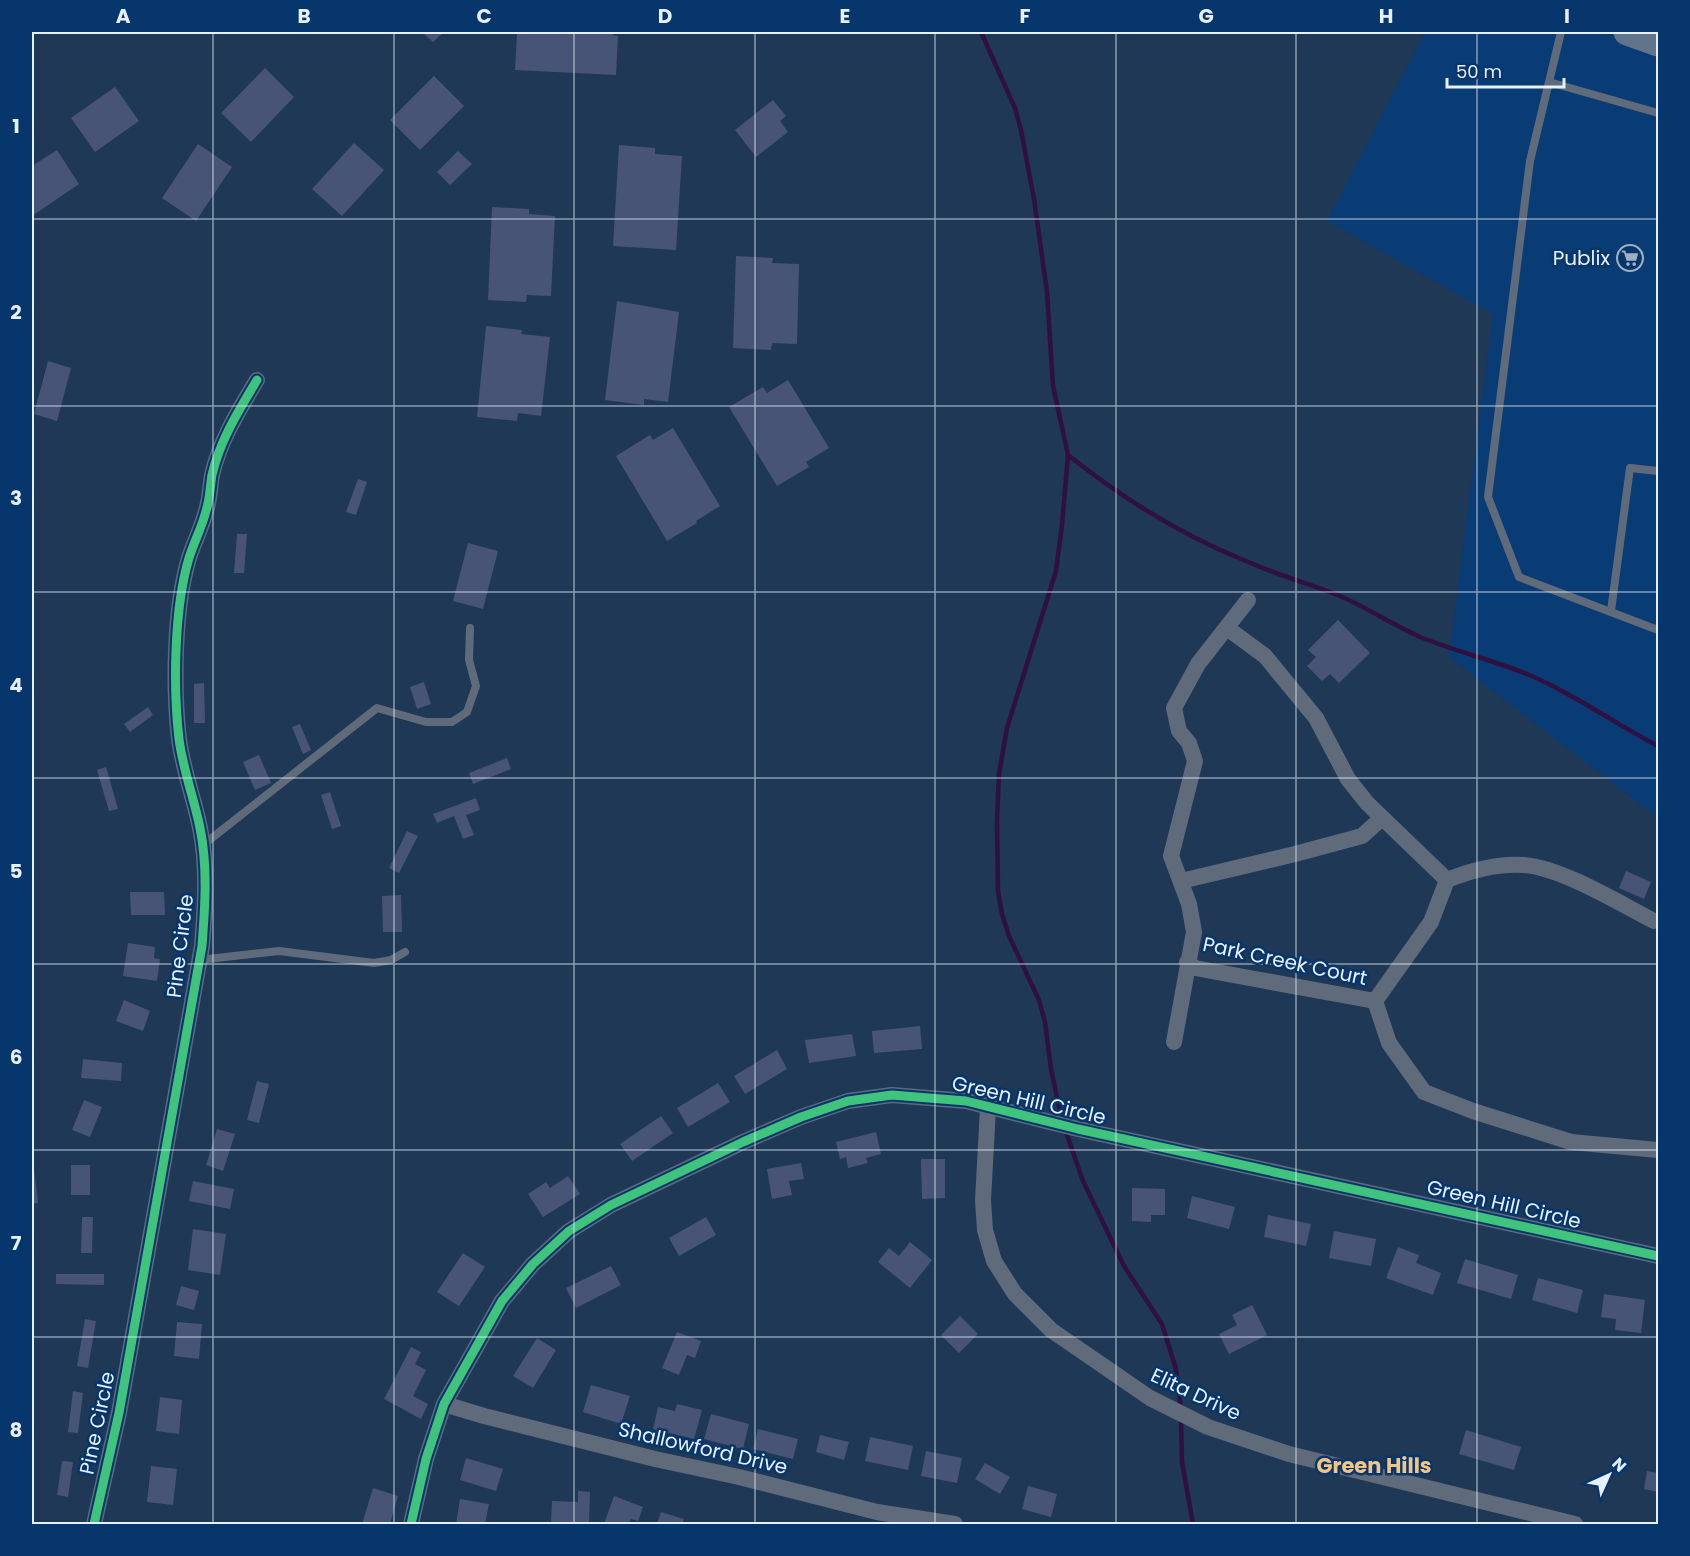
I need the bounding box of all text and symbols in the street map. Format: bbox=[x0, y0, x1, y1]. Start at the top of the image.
text: A bbox=[116, 2, 131, 30]
text: B bbox=[297, 2, 311, 30]
text: C bbox=[476, 2, 492, 30]
text: D bbox=[658, 2, 672, 30]
text: E bbox=[840, 2, 850, 30]
text: F bbox=[1020, 2, 1031, 30]
text: G bbox=[1198, 2, 1214, 30]
text: H bbox=[1379, 2, 1393, 30]
text: I bbox=[1564, 2, 1570, 30]
scale bar bbox=[1447, 51, 1564, 89]
text: 50 m bbox=[1456, 59, 1502, 84]
text: 1 bbox=[12, 112, 20, 140]
supermarket icon: Publix bbox=[1615, 243, 1645, 273]
place label: Publix bbox=[1553, 244, 1610, 272]
text: 2 bbox=[10, 298, 22, 326]
text: 3 bbox=[10, 484, 22, 512]
text: 4 bbox=[9, 671, 23, 699]
text: 5 bbox=[10, 857, 23, 885]
street label: Pine Circle bbox=[160, 893, 200, 999]
street label: Park Creek Court bbox=[1200, 930, 1370, 992]
text: 6 bbox=[10, 1043, 22, 1071]
street label: Green Hill Circle bbox=[949, 1069, 1109, 1131]
street label: Green Hill Circle bbox=[1424, 1173, 1584, 1235]
text: 7 bbox=[11, 1229, 22, 1257]
street label: Elita Drive bbox=[1146, 1361, 1246, 1427]
street label: Pine Circle bbox=[72, 1369, 122, 1477]
street label: Shallowford Drive bbox=[616, 1415, 790, 1481]
text: 8 bbox=[10, 1416, 22, 1444]
north arrow bbox=[1579, 1445, 1639, 1505]
district label: Green Hills bbox=[1316, 1451, 1432, 1480]
text: N bbox=[1607, 1452, 1632, 1477]

